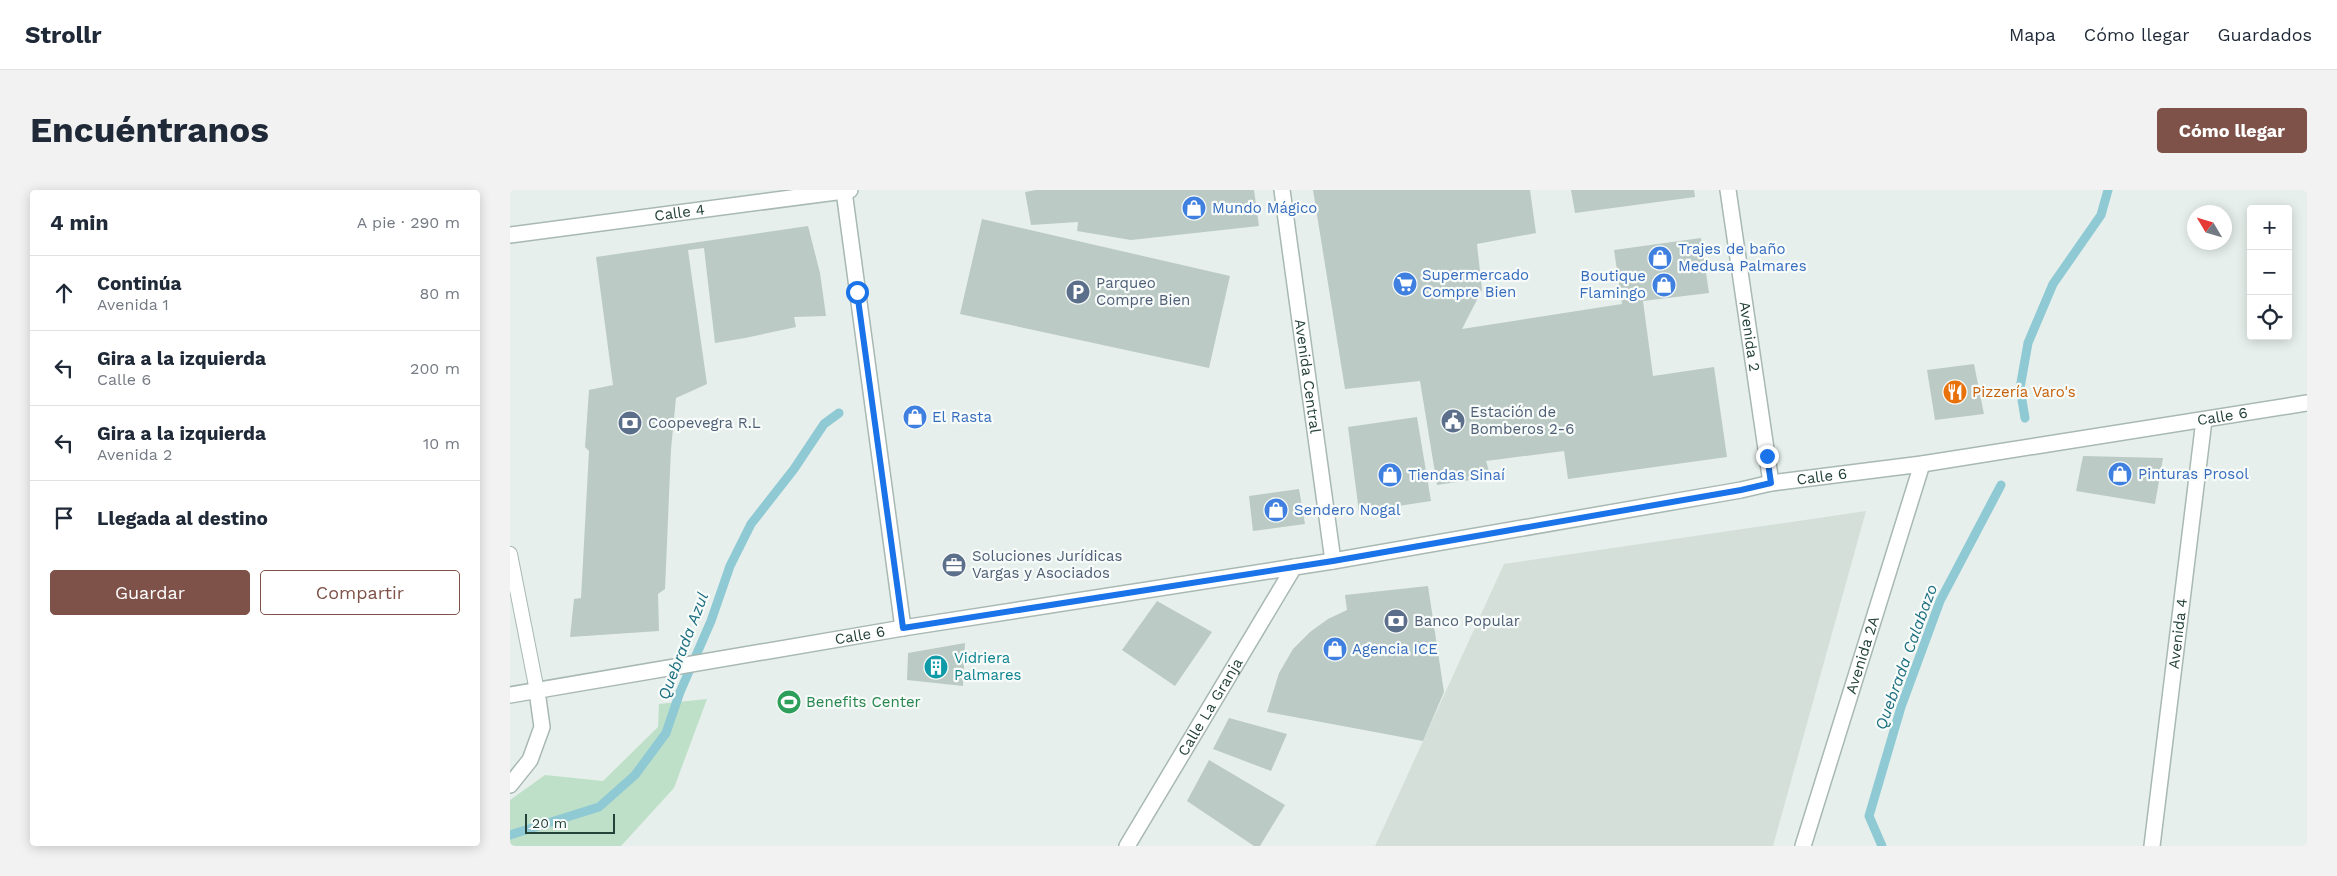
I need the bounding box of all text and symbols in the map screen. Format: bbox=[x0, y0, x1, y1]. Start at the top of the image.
text: Strollr bbox=[25, 21, 102, 49]
text: Mapa bbox=[2009, 24, 2056, 45]
text: Cómo llegar bbox=[2084, 24, 2190, 45]
text: Guardados bbox=[2218, 24, 2312, 45]
button: Cómo llegar bbox=[2157, 108, 2307, 153]
text: Encuéntranos bbox=[30, 109, 269, 151]
shop icon: Mundo Mágico bbox=[1181, 195, 1207, 221]
place label: Mundo Mágico bbox=[1212, 199, 1317, 217]
street label: Calle 4 bbox=[653, 200, 706, 225]
north arrow bbox=[2187, 205, 2232, 250]
map controls bbox=[2247, 205, 2292, 340]
button: + bbox=[2247, 205, 2292, 250]
text: 4 min bbox=[50, 210, 108, 235]
text: A pie · 290 m bbox=[357, 213, 460, 232]
place label: Trajes de baño Medusa Palmares bbox=[1678, 240, 1807, 275]
shop icon: Trajes de baño Medusa Palmares bbox=[1647, 245, 1673, 271]
button: − bbox=[2247, 250, 2292, 295]
place label: Supermercado Compre Bien bbox=[1422, 266, 1529, 301]
place label: Boutique Flamingo bbox=[1579, 267, 1646, 302]
supermarket icon: Supermercado Compre Bien bbox=[1392, 271, 1418, 297]
text: Continúa bbox=[97, 272, 181, 295]
shop icon: Boutique Flamingo bbox=[1651, 272, 1677, 298]
place label: Parqueo Compre Bien bbox=[1096, 274, 1190, 309]
icon: ahead bbox=[50, 279, 78, 307]
parking icon: Parqueo Compre Bien bbox=[1065, 279, 1091, 305]
route start bbox=[846, 281, 869, 304]
text: 80 m bbox=[419, 284, 460, 303]
text: Avenida 1 bbox=[97, 295, 169, 314]
button: locate bbox=[2247, 295, 2292, 340]
street label: Avenida 2 bbox=[1735, 300, 1764, 373]
street label: Avenida Central bbox=[1291, 318, 1324, 435]
text: Gira a la izquierda bbox=[97, 347, 266, 370]
icon: left bbox=[50, 354, 78, 382]
text: 200 m bbox=[410, 359, 460, 378]
text: Calle 6 bbox=[97, 370, 151, 389]
restaurant icon: Pizzería Varo's bbox=[1942, 379, 1968, 405]
place label: Pizzería Varo's bbox=[1972, 383, 2076, 401]
place label: Estación de Bomberos 2-6 bbox=[1470, 403, 1574, 438]
shop icon: El Rasta bbox=[902, 404, 928, 430]
street label: Calle 6 bbox=[2196, 404, 2249, 429]
place label: El Rasta bbox=[932, 408, 992, 426]
public building icon: Estación de Bomberos 2-6 bbox=[1440, 408, 1466, 434]
bank icon: Coopevegra R.L bbox=[617, 410, 643, 436]
place label: Coopevegra R.L bbox=[648, 414, 761, 432]
text: Gira a la izquierda bbox=[97, 422, 266, 445]
icon: left bbox=[50, 429, 78, 457]
text: 10 m bbox=[423, 434, 460, 453]
text: Avenida 2 bbox=[97, 445, 172, 464]
route end bbox=[1756, 445, 1779, 468]
shop icon: Pinturas Prosol bbox=[2107, 461, 2133, 487]
shop icon: Tiendas Sinaí bbox=[1377, 462, 1403, 488]
street label: Calle 6 bbox=[1795, 465, 1848, 489]
place label: Pinturas Prosol bbox=[2138, 465, 2249, 483]
place label: Tiendas Sinaí bbox=[1408, 466, 1505, 484]
shop icon: Sendero Nogal bbox=[1263, 497, 1289, 523]
place label: Sendero Nogal bbox=[1294, 501, 1401, 519]
icon: arrive bbox=[50, 504, 78, 532]
text: Llegada al destino bbox=[97, 507, 268, 530]
place label: Soluciones Jurídicas Vargas y Asociados bbox=[972, 547, 1122, 582]
office icon: Soluciones Jurídicas Vargas y Asociados bbox=[941, 552, 967, 578]
button: Guardar bbox=[50, 570, 250, 615]
button: Compartir bbox=[260, 570, 460, 615]
water label: Quebrada Calabazo bbox=[1871, 582, 1941, 732]
water label: Quebrada Azul bbox=[654, 589, 712, 702]
street label: Avenida 4 bbox=[2165, 597, 2191, 670]
bank icon: Banco Popular bbox=[1383, 608, 1409, 634]
place label: Banco Popular bbox=[1414, 612, 1520, 630]
street label: Avenida 2A bbox=[1842, 614, 1883, 696]
street label: Calle 6 bbox=[833, 622, 887, 648]
shop icon: Agencia ICE bbox=[1322, 636, 1348, 662]
place label: Agencia ICE bbox=[1352, 640, 1438, 658]
place label: Vidriera Palmares bbox=[954, 649, 1022, 684]
building icon: Vidriera Palmares bbox=[923, 654, 949, 680]
street label: Calle La Granja bbox=[1174, 654, 1247, 759]
sports icon: Benefits Center bbox=[776, 689, 802, 715]
place label: Benefits Center bbox=[806, 693, 921, 711]
scale bar bbox=[525, 811, 615, 834]
text: 20 m bbox=[532, 815, 567, 831]

